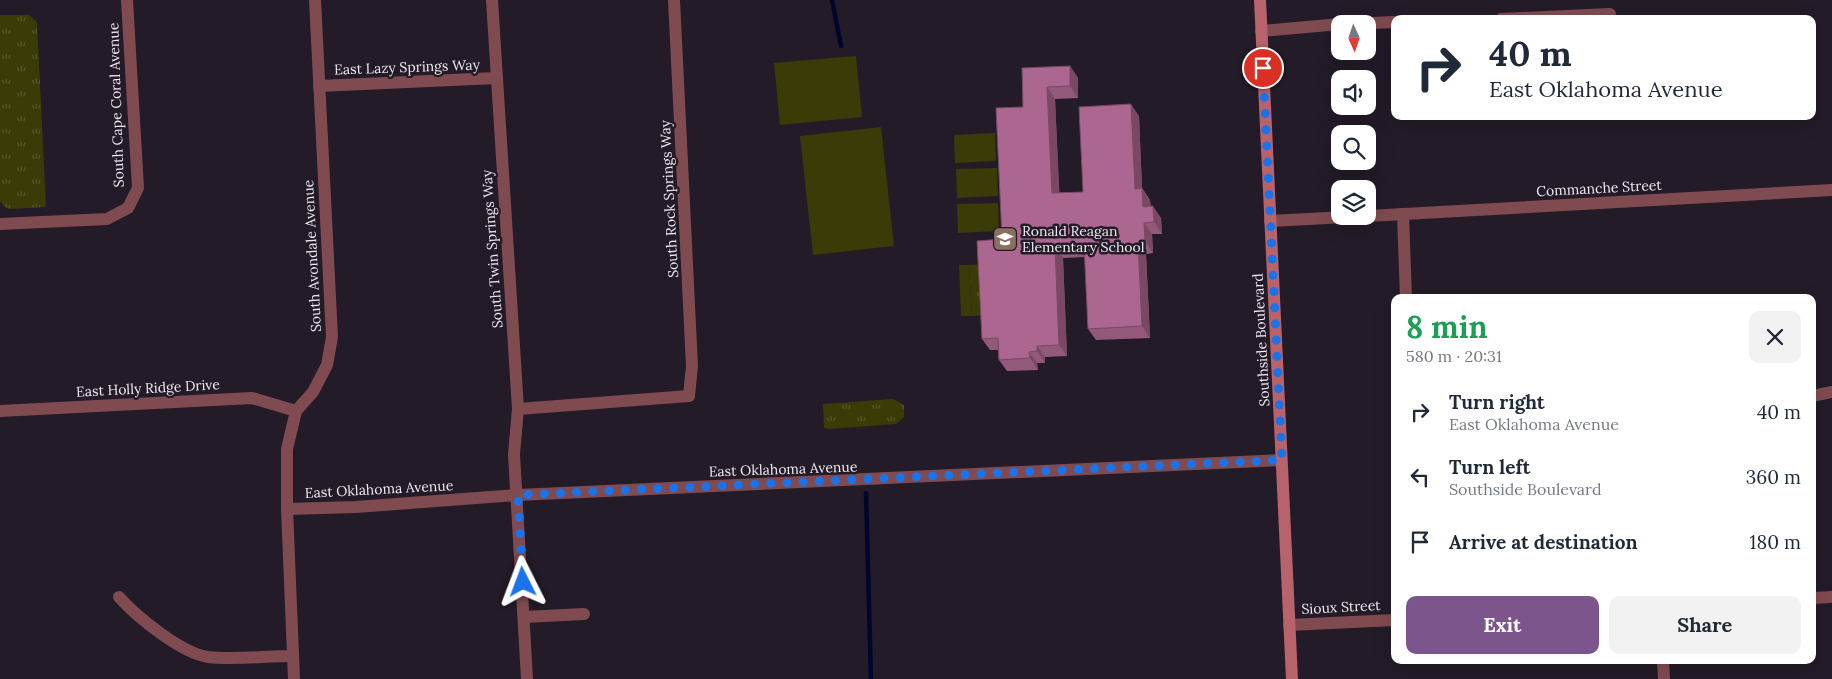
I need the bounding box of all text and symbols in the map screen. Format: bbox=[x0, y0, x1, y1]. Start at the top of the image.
north arrow bbox=[1331, 15, 1376, 60]
map controls bbox=[1331, 15, 1376, 225]
street label: South Cape Coral Avenue bbox=[104, 22, 128, 188]
text: 40 m bbox=[1489, 31, 1572, 76]
icon: right bbox=[1406, 35, 1471, 100]
pin bbox=[1242, 47, 1284, 89]
icon: arrive bbox=[1249, 54, 1277, 82]
street label: East Lazy Springs Way bbox=[334, 55, 481, 79]
button: sound bbox=[1331, 70, 1376, 115]
text: East Oklahoma Avenue bbox=[1489, 75, 1723, 103]
street label: South Rock Springs Way bbox=[656, 119, 682, 278]
button: search bbox=[1331, 125, 1376, 170]
street label: South Twin Springs Way bbox=[477, 169, 507, 329]
street label: Commanche Street bbox=[1536, 176, 1663, 200]
street label: South Avondale Avenue bbox=[299, 179, 325, 333]
button: layers bbox=[1331, 180, 1376, 225]
place label: Ronald Reagan Elementary School bbox=[1022, 222, 1145, 256]
school or university icon: Ronald Reagan Elementary School bbox=[992, 226, 1018, 252]
street label: Southside Boulevard bbox=[1249, 273, 1273, 407]
text: 8 min bbox=[1406, 308, 1488, 346]
button: close bbox=[1749, 311, 1801, 363]
text: 580 m · 20:31 bbox=[1406, 346, 1502, 366]
street label: East Holly Ridge Drive bbox=[76, 375, 221, 401]
text: Turn right bbox=[1449, 390, 1545, 414]
icon: right bbox=[1406, 398, 1434, 426]
text: 40 m bbox=[1757, 400, 1801, 424]
text: East Oklahoma Avenue bbox=[1449, 414, 1619, 434]
text: Turn left bbox=[1449, 455, 1530, 479]
street label: East Oklahoma Avenue bbox=[708, 457, 858, 481]
icon: left bbox=[1406, 463, 1434, 491]
text: 360 m bbox=[1746, 465, 1801, 489]
street label: East Oklahoma Avenue bbox=[304, 476, 454, 502]
text: Southside Boulevard bbox=[1449, 479, 1601, 499]
icon: arrive bbox=[1406, 528, 1434, 556]
text: Arrive at destination bbox=[1449, 530, 1638, 554]
text: 180 m bbox=[1750, 530, 1801, 554]
position arrow bbox=[496, 555, 548, 607]
street label: Sioux Street bbox=[1301, 596, 1382, 618]
button: Exit bbox=[1406, 596, 1599, 654]
button: Share bbox=[1609, 596, 1801, 654]

